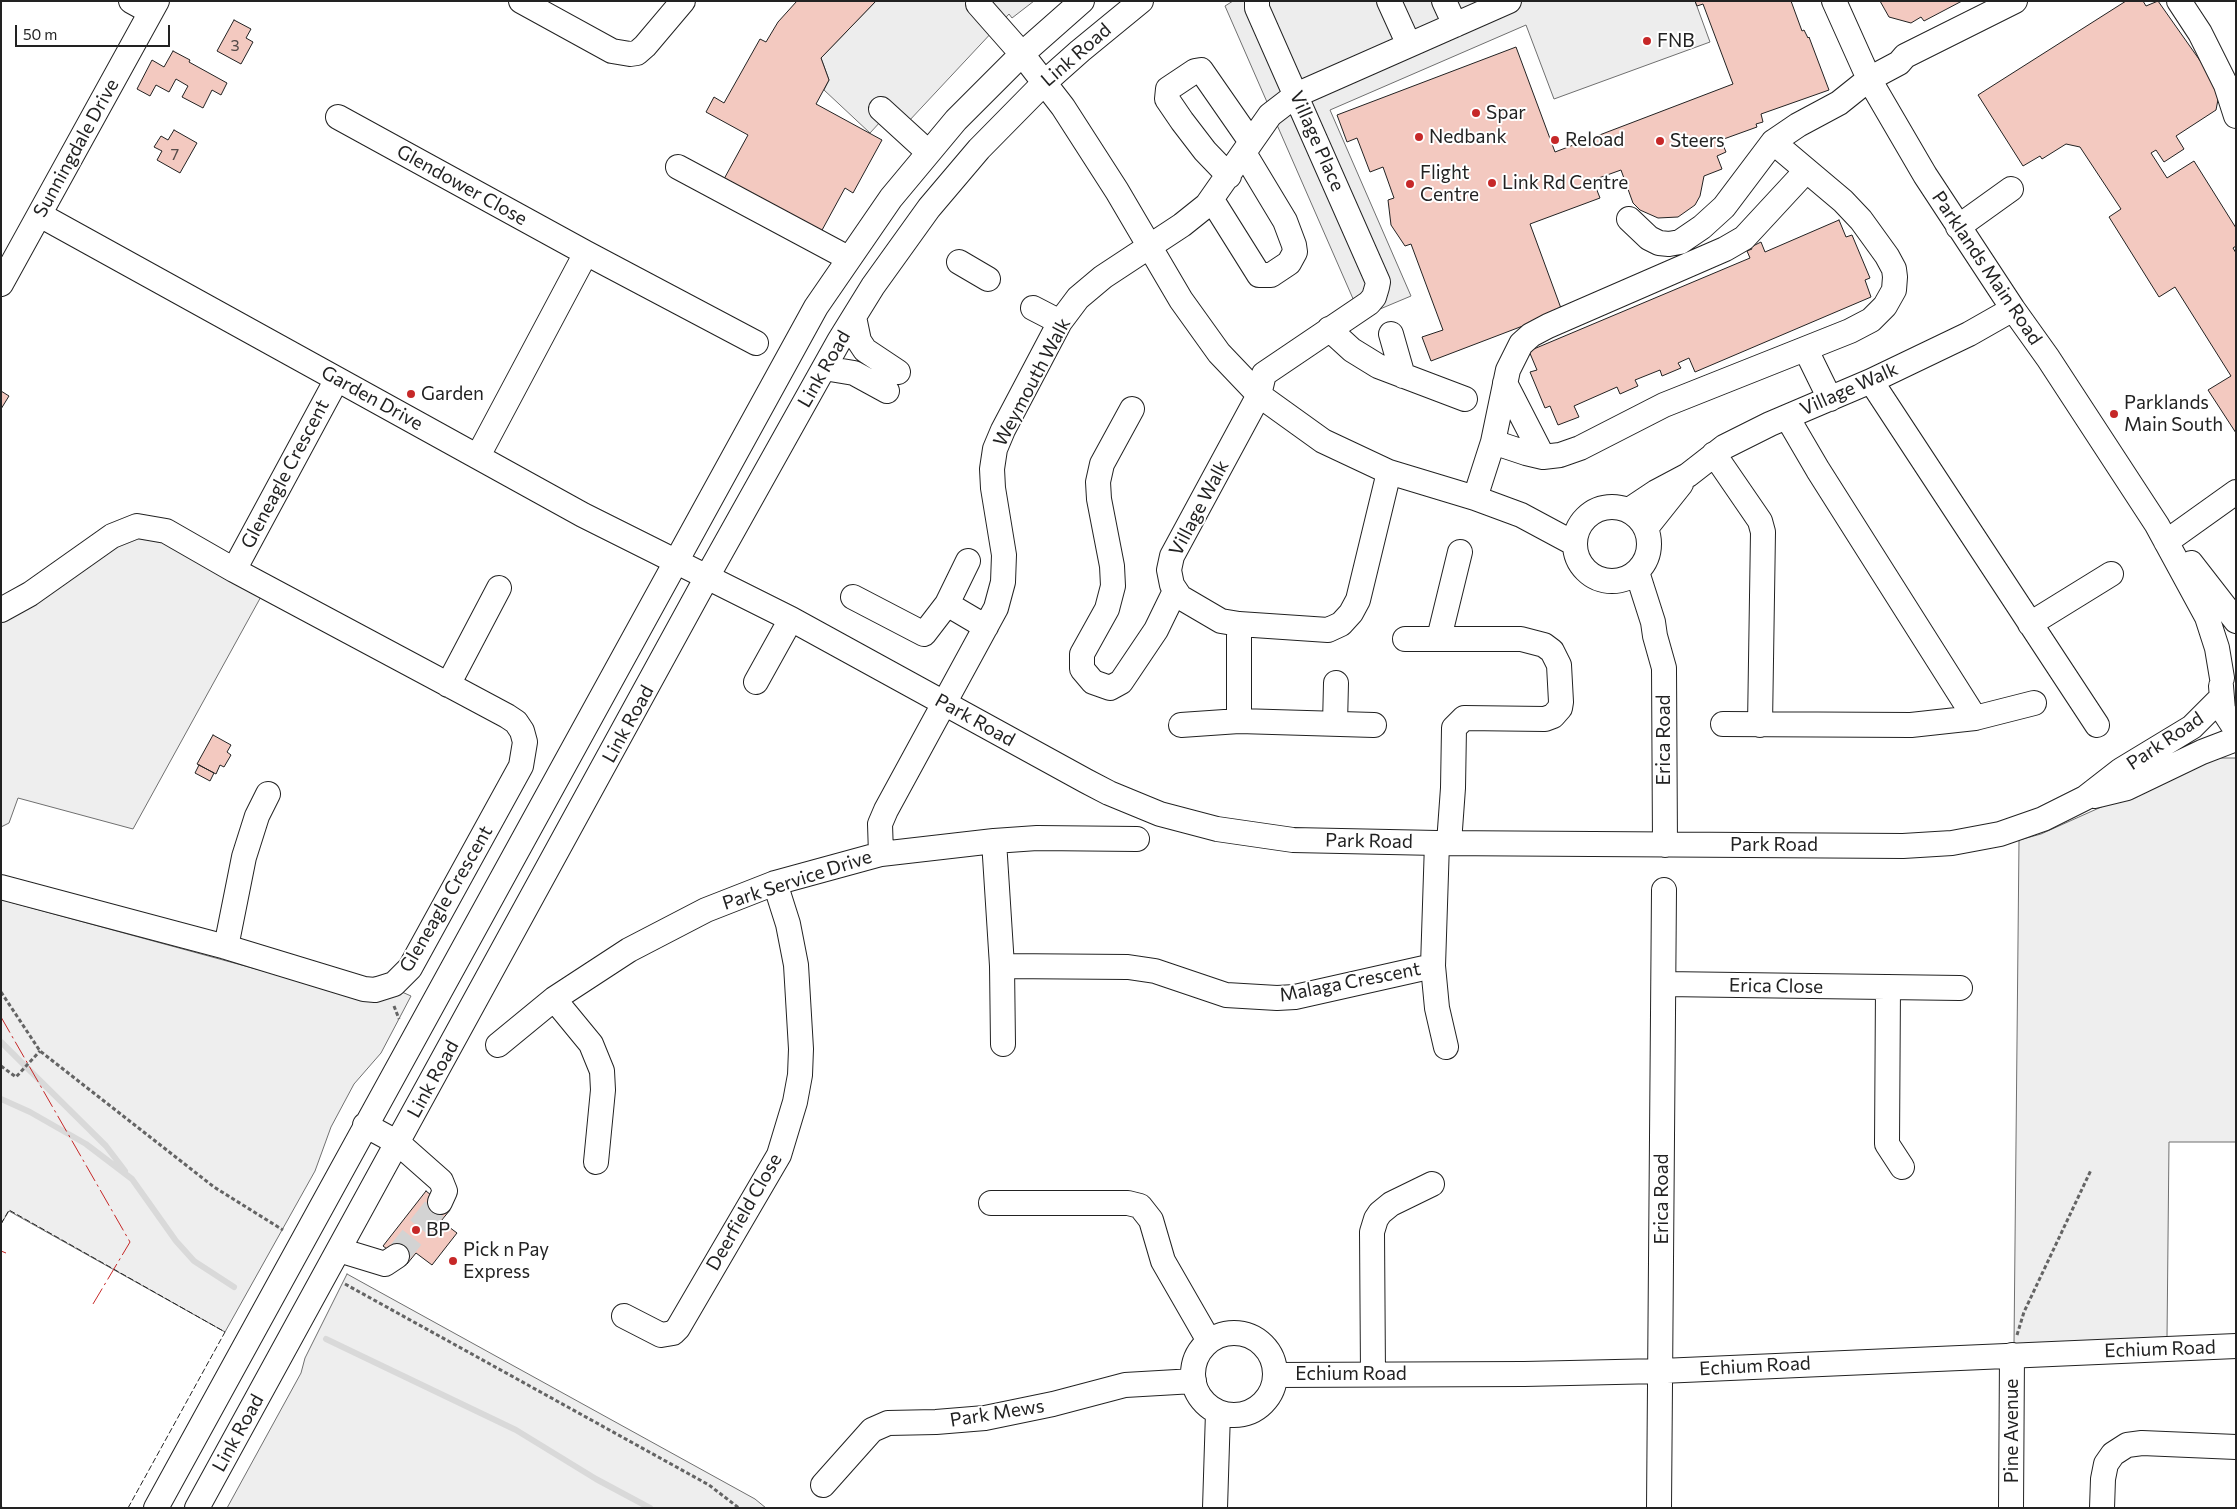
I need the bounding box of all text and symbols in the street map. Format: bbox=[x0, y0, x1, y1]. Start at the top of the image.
scale bar bbox=[18, 15, 172, 47]
street label: Link Road bbox=[1036, 19, 1116, 91]
text: 50 m bbox=[23, 25, 57, 43]
place label: FNB bbox=[1657, 30, 1694, 52]
marker: FNB bbox=[1641, 35, 1653, 47]
house number: 3 bbox=[230, 36, 240, 56]
street label: Sunningdale Drive bbox=[29, 75, 123, 221]
street label: Village Place bbox=[1285, 87, 1349, 195]
place label: Spar bbox=[1486, 102, 1526, 124]
marker: Spar bbox=[1470, 107, 1482, 119]
place label: Nedbank bbox=[1429, 126, 1507, 148]
place label: Reload bbox=[1565, 129, 1624, 151]
place label: Steers bbox=[1670, 130, 1725, 152]
marker: Nedbank bbox=[1413, 131, 1425, 143]
marker: Reload bbox=[1549, 134, 1561, 146]
marker: Steers bbox=[1654, 135, 1666, 147]
street label: Glendower Close bbox=[393, 140, 531, 230]
house number: 7 bbox=[171, 145, 179, 165]
place label: Flight Centre bbox=[1420, 162, 1479, 206]
place label: Link Rd Centre bbox=[1502, 172, 1628, 194]
marker: Link Rd Centre bbox=[1486, 177, 1498, 189]
marker: Flight Centre bbox=[1404, 178, 1416, 190]
street label: Parklands Main Road bbox=[1927, 187, 2047, 349]
street label: Weymouth Walk bbox=[989, 314, 1075, 450]
street label: Link Road bbox=[793, 327, 855, 411]
street label: Village Walk bbox=[1797, 357, 1901, 421]
street label: Garden Drive bbox=[317, 361, 427, 435]
place label: Garden bbox=[421, 383, 484, 405]
marker: Garden bbox=[405, 388, 417, 400]
place label: Parklands Main South bbox=[2124, 392, 2223, 436]
street label: Gleneagle Crescent bbox=[236, 396, 334, 552]
marker: Parklands Main South bbox=[2108, 408, 2120, 420]
street label: Village Walk bbox=[1164, 456, 1234, 560]
street label: Link Road bbox=[597, 681, 659, 767]
street label: Park Road bbox=[931, 689, 1019, 751]
street label: Erica Road bbox=[1653, 694, 1675, 786]
street label: Park Road bbox=[2122, 707, 2208, 775]
street label: Gleneagle Crescent bbox=[395, 822, 497, 976]
street label: Park Road bbox=[1325, 829, 1413, 853]
street label: Park Road bbox=[1730, 834, 1818, 856]
street label: Park Service Drive bbox=[719, 845, 875, 915]
street label: Malaga Crescent bbox=[1277, 957, 1423, 1007]
street label: Erica Close bbox=[1729, 974, 1823, 998]
street label: Link Road bbox=[402, 1036, 464, 1122]
street label: Deerfield Close bbox=[701, 1150, 787, 1274]
street label: Erica Road bbox=[1651, 1153, 1673, 1245]
place label: BP bbox=[426, 1219, 450, 1241]
marker: BP bbox=[410, 1224, 422, 1236]
place label: Pick n Pay Express bbox=[463, 1239, 549, 1283]
marker: Pick n Pay Express bbox=[447, 1255, 459, 1267]
street label: Echium Road bbox=[2104, 1336, 2216, 1362]
street label: Echium Road bbox=[1699, 1352, 1811, 1380]
street label: Echium Road bbox=[1295, 1363, 1407, 1385]
street label: Pine Avenue bbox=[2001, 1379, 2023, 1483]
street label: Link Road bbox=[207, 1390, 269, 1476]
street label: Park Mews bbox=[948, 1394, 1046, 1432]

